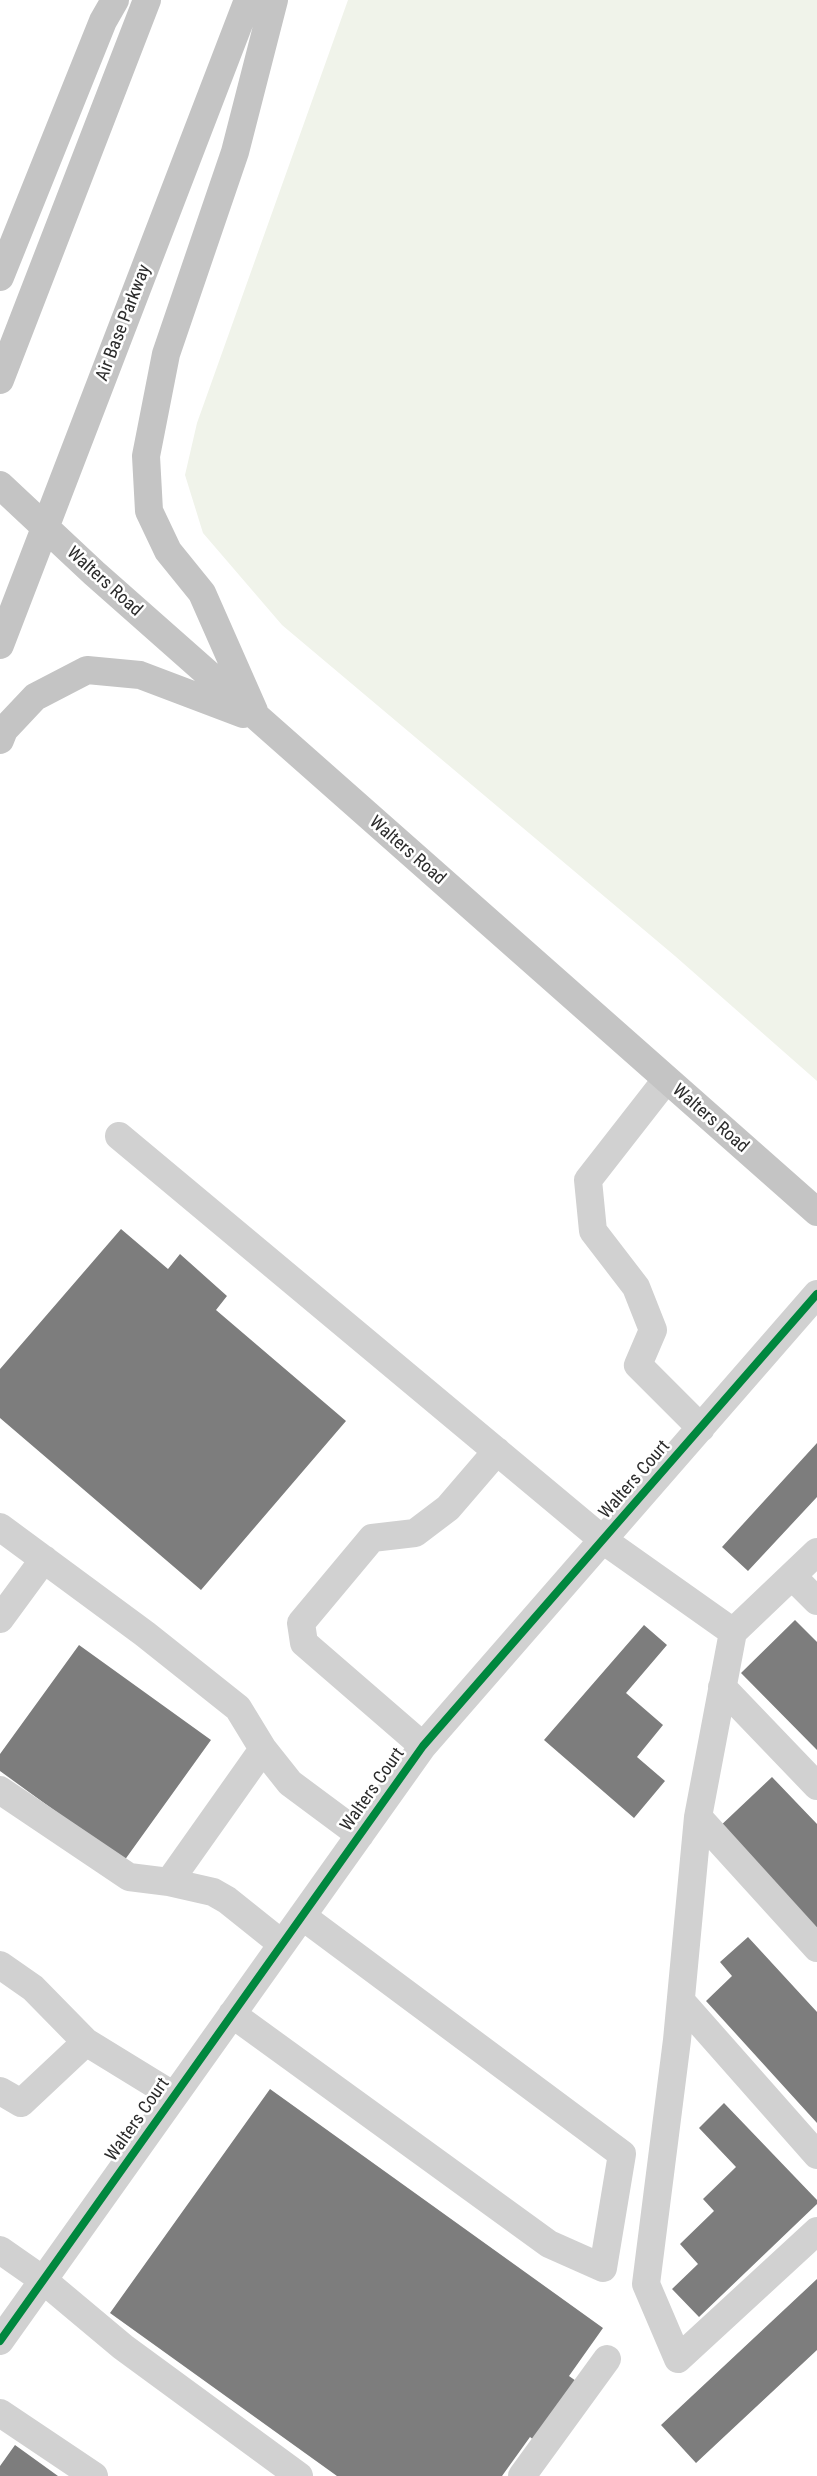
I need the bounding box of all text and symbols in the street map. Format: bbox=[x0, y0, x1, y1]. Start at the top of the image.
street label: Air Base Parkway bbox=[92, 262, 156, 384]
street label: Walters Road bbox=[62, 543, 146, 621]
street label: Walters Road bbox=[364, 812, 450, 890]
street label: Walters Road bbox=[667, 1080, 753, 1158]
street label: Walters Court bbox=[595, 1436, 675, 1524]
street label: Walters Court bbox=[336, 1744, 410, 1836]
street label: Walters Court bbox=[101, 2074, 175, 2166]

